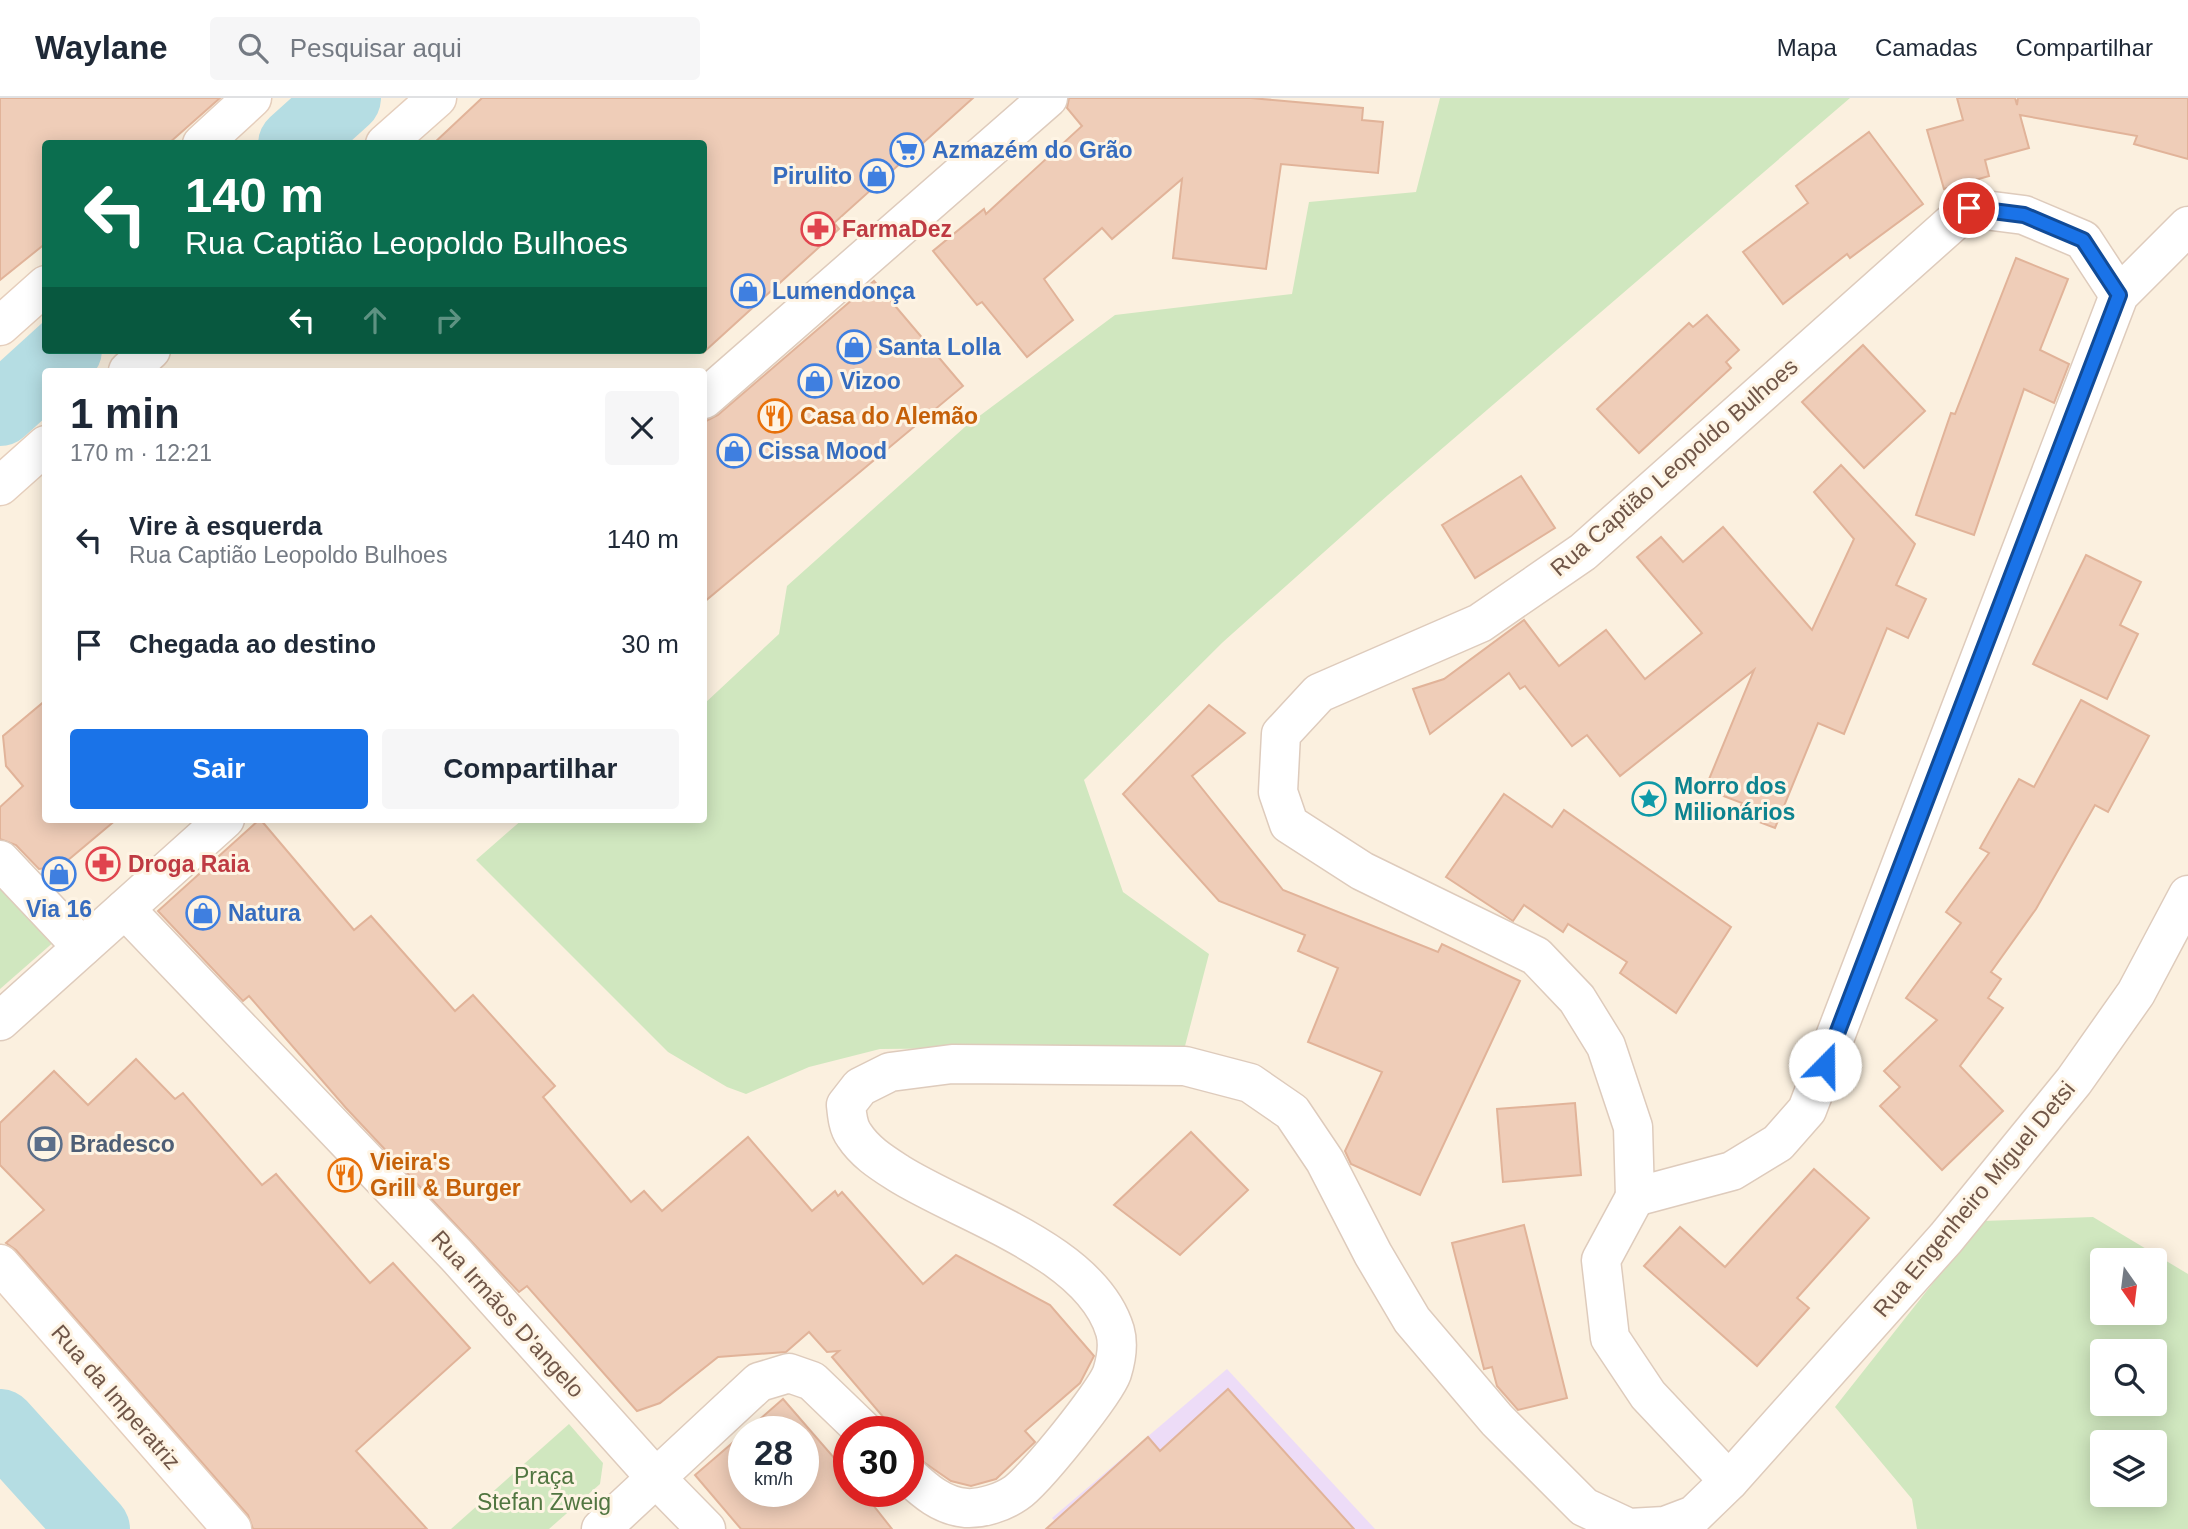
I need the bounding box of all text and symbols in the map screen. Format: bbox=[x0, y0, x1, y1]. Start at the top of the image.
search box bbox=[210, 17, 700, 80]
text: Waylane bbox=[35, 29, 168, 66]
icon: search bbox=[234, 29, 272, 67]
text: Pesquisar aqui bbox=[290, 33, 462, 63]
text: Mapa bbox=[1777, 34, 1837, 61]
text: Camadas bbox=[1875, 34, 1978, 61]
text: Compartilhar bbox=[2016, 34, 2153, 61]
supermarket icon: Azmazém do Grão bbox=[888, 131, 926, 169]
place label: Azmazém do Grão bbox=[932, 137, 1133, 163]
shop icon: Pirulito bbox=[858, 157, 896, 195]
place label: Pirulito bbox=[773, 163, 852, 189]
icon: left bbox=[70, 168, 161, 259]
text: 140 m bbox=[185, 168, 324, 222]
pin bbox=[1939, 178, 1999, 238]
icon: arrive bbox=[1950, 189, 1988, 227]
pharmacy icon: FarmaDez bbox=[799, 210, 837, 248]
place label: FarmaDez bbox=[842, 216, 952, 242]
text: Rua Captião Leopoldo Bulhoes bbox=[185, 225, 628, 261]
shop icon: Lumendonça bbox=[729, 272, 767, 310]
place label: Lumendonça bbox=[772, 278, 915, 304]
icon: left bbox=[283, 301, 321, 339]
icon: ahead bbox=[356, 301, 394, 339]
icon: right bbox=[429, 301, 467, 339]
shop icon: Santa Lolla bbox=[835, 328, 873, 366]
place label: Santa Lolla bbox=[878, 334, 1001, 360]
street label: Rua Captião Leopoldo Bulhoes bbox=[1545, 353, 1803, 581]
shop icon: Vizoo bbox=[796, 362, 834, 400]
place label: Vizoo bbox=[840, 368, 901, 394]
text: 1 min bbox=[70, 390, 180, 437]
button: close bbox=[605, 391, 679, 465]
restaurant icon: Casa do Alemão bbox=[756, 397, 794, 435]
place label: Casa do Alemão bbox=[800, 403, 978, 429]
shop icon: Cissa Mood bbox=[715, 432, 753, 470]
place label: Cissa Mood bbox=[758, 438, 887, 464]
text: 170 m · 12:21 bbox=[70, 440, 212, 466]
text: Vire à esquerda bbox=[129, 511, 322, 541]
icon: left bbox=[70, 521, 108, 559]
text: 140 m bbox=[607, 524, 679, 554]
text: Rua Captião Leopoldo Bulhoes bbox=[129, 542, 447, 568]
icon: arrive bbox=[70, 626, 108, 664]
text: Chegada ao destino bbox=[129, 629, 376, 659]
text: 30 m bbox=[621, 629, 679, 659]
button: Sair bbox=[70, 729, 368, 809]
button: Compartilhar bbox=[382, 729, 679, 809]
place label: Morro dos Milionários bbox=[1674, 773, 1795, 825]
place icon: Morro dos Milionários bbox=[1630, 780, 1668, 818]
pharmacy icon: Droga Raia bbox=[84, 845, 122, 883]
place label: Droga Raia bbox=[128, 851, 250, 877]
shop icon: Via 16 bbox=[40, 855, 78, 893]
shop icon: Natura bbox=[184, 894, 222, 932]
place label: Via 16 bbox=[26, 896, 92, 922]
place label: Natura bbox=[228, 900, 301, 926]
position arrow bbox=[1788, 1028, 1862, 1102]
street label: Rua Engenheiro Miguel Detsi bbox=[1868, 1076, 2080, 1322]
bank icon: Bradesco bbox=[26, 1125, 64, 1163]
place label: Bradesco bbox=[70, 1131, 175, 1157]
place label: Vieira's Grill & Burger bbox=[370, 1149, 521, 1201]
restaurant icon: Vieira's Grill & Burger bbox=[326, 1156, 364, 1194]
street label: Rua Irmãos D'angelo bbox=[426, 1225, 590, 1403]
north arrow bbox=[2090, 1248, 2166, 1325]
map controls bbox=[2090, 1248, 2167, 1507]
street label: Rua da Imperatriz bbox=[46, 1319, 186, 1475]
button: search bbox=[2090, 1339, 2167, 1416]
speed limit sign: 30 bbox=[833, 1416, 924, 1507]
button: layers bbox=[2090, 1430, 2167, 1507]
text: 28 bbox=[754, 1433, 793, 1472]
park label: Praça Stefan Zweig bbox=[477, 1463, 611, 1515]
text: km/h bbox=[754, 1469, 793, 1489]

